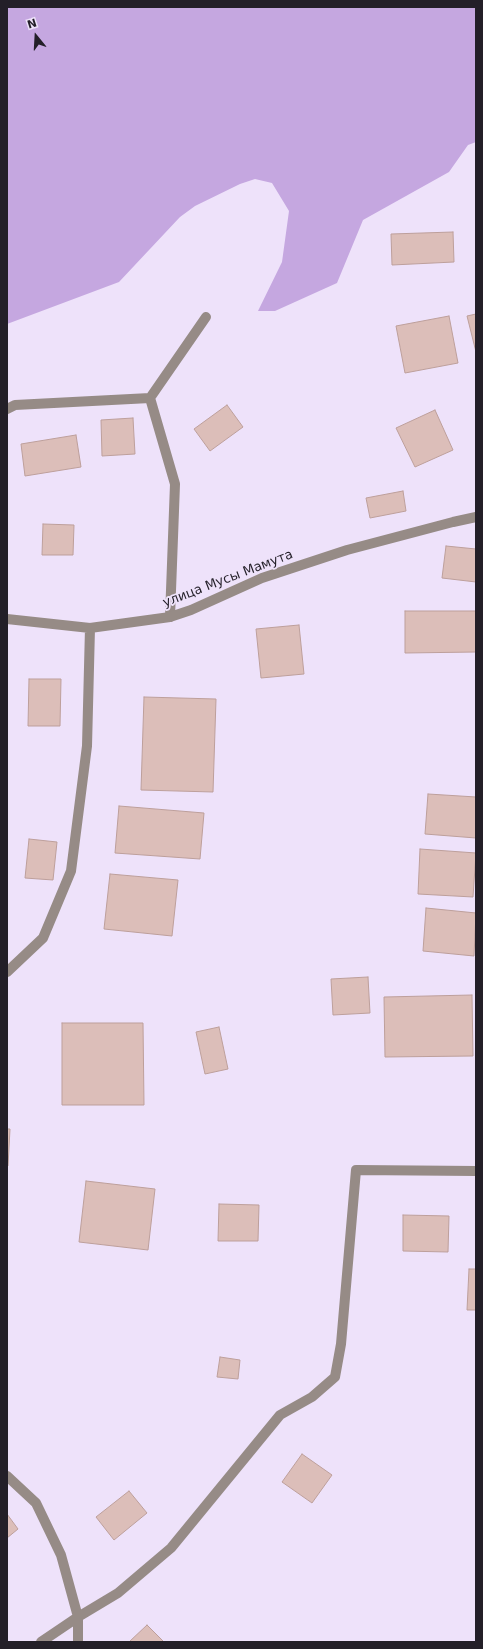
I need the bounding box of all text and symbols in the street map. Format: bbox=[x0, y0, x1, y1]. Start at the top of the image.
north arrow bbox=[16, 16, 56, 56]
text: N bbox=[26, 17, 39, 32]
street label: улица Мусы Мамута bbox=[161, 547, 295, 611]

